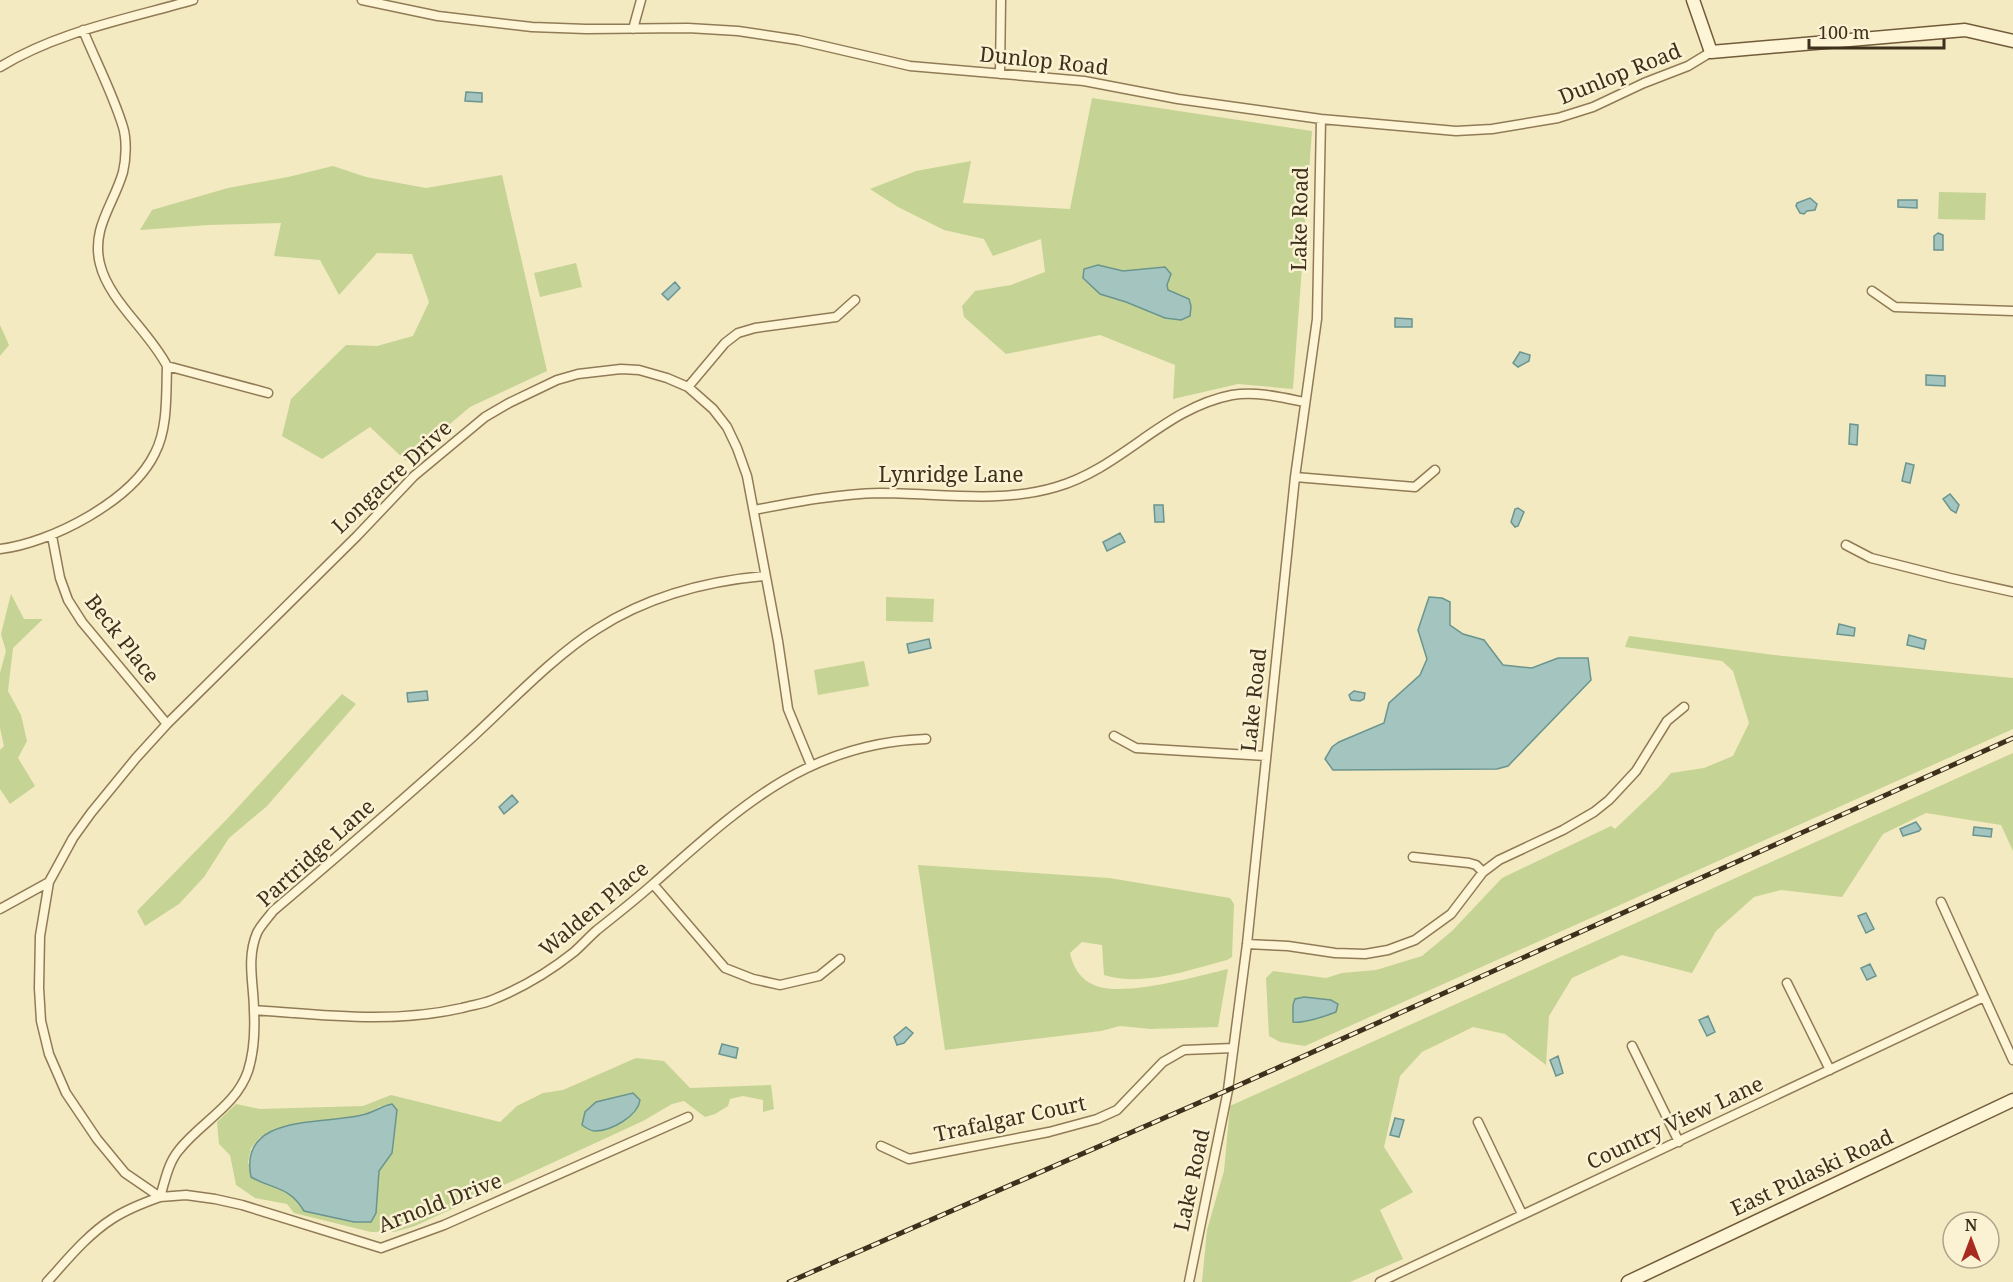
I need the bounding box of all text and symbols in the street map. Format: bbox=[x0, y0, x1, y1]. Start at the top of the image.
scale bar bbox=[1809, 12, 1944, 50]
text: 100 m bbox=[1818, 20, 1870, 44]
street label: Dunlop Road bbox=[1554, 36, 1685, 110]
street label: Dunlop Road bbox=[978, 39, 1110, 81]
street label: Lake Road bbox=[1284, 167, 1314, 271]
street label: Longacre Drive bbox=[325, 413, 457, 539]
street label: Lynridge Lane bbox=[878, 460, 1024, 488]
street label: Beck Place bbox=[79, 588, 166, 689]
street label: Lake Road bbox=[1234, 647, 1272, 753]
street label: Partridge Lane bbox=[251, 792, 380, 913]
street label: Walden Place bbox=[533, 854, 654, 962]
street label: Country View Lane bbox=[1582, 1069, 1767, 1175]
street label: Trafalgar Court bbox=[931, 1088, 1088, 1148]
street label: East Pulaski Road bbox=[1726, 1122, 1897, 1222]
street label: Lake Road bbox=[1167, 1126, 1216, 1234]
street label: Arnold Drive bbox=[374, 1166, 506, 1239]
north arrow bbox=[1941, 1210, 2001, 1270]
text: N bbox=[1965, 1214, 1978, 1236]

